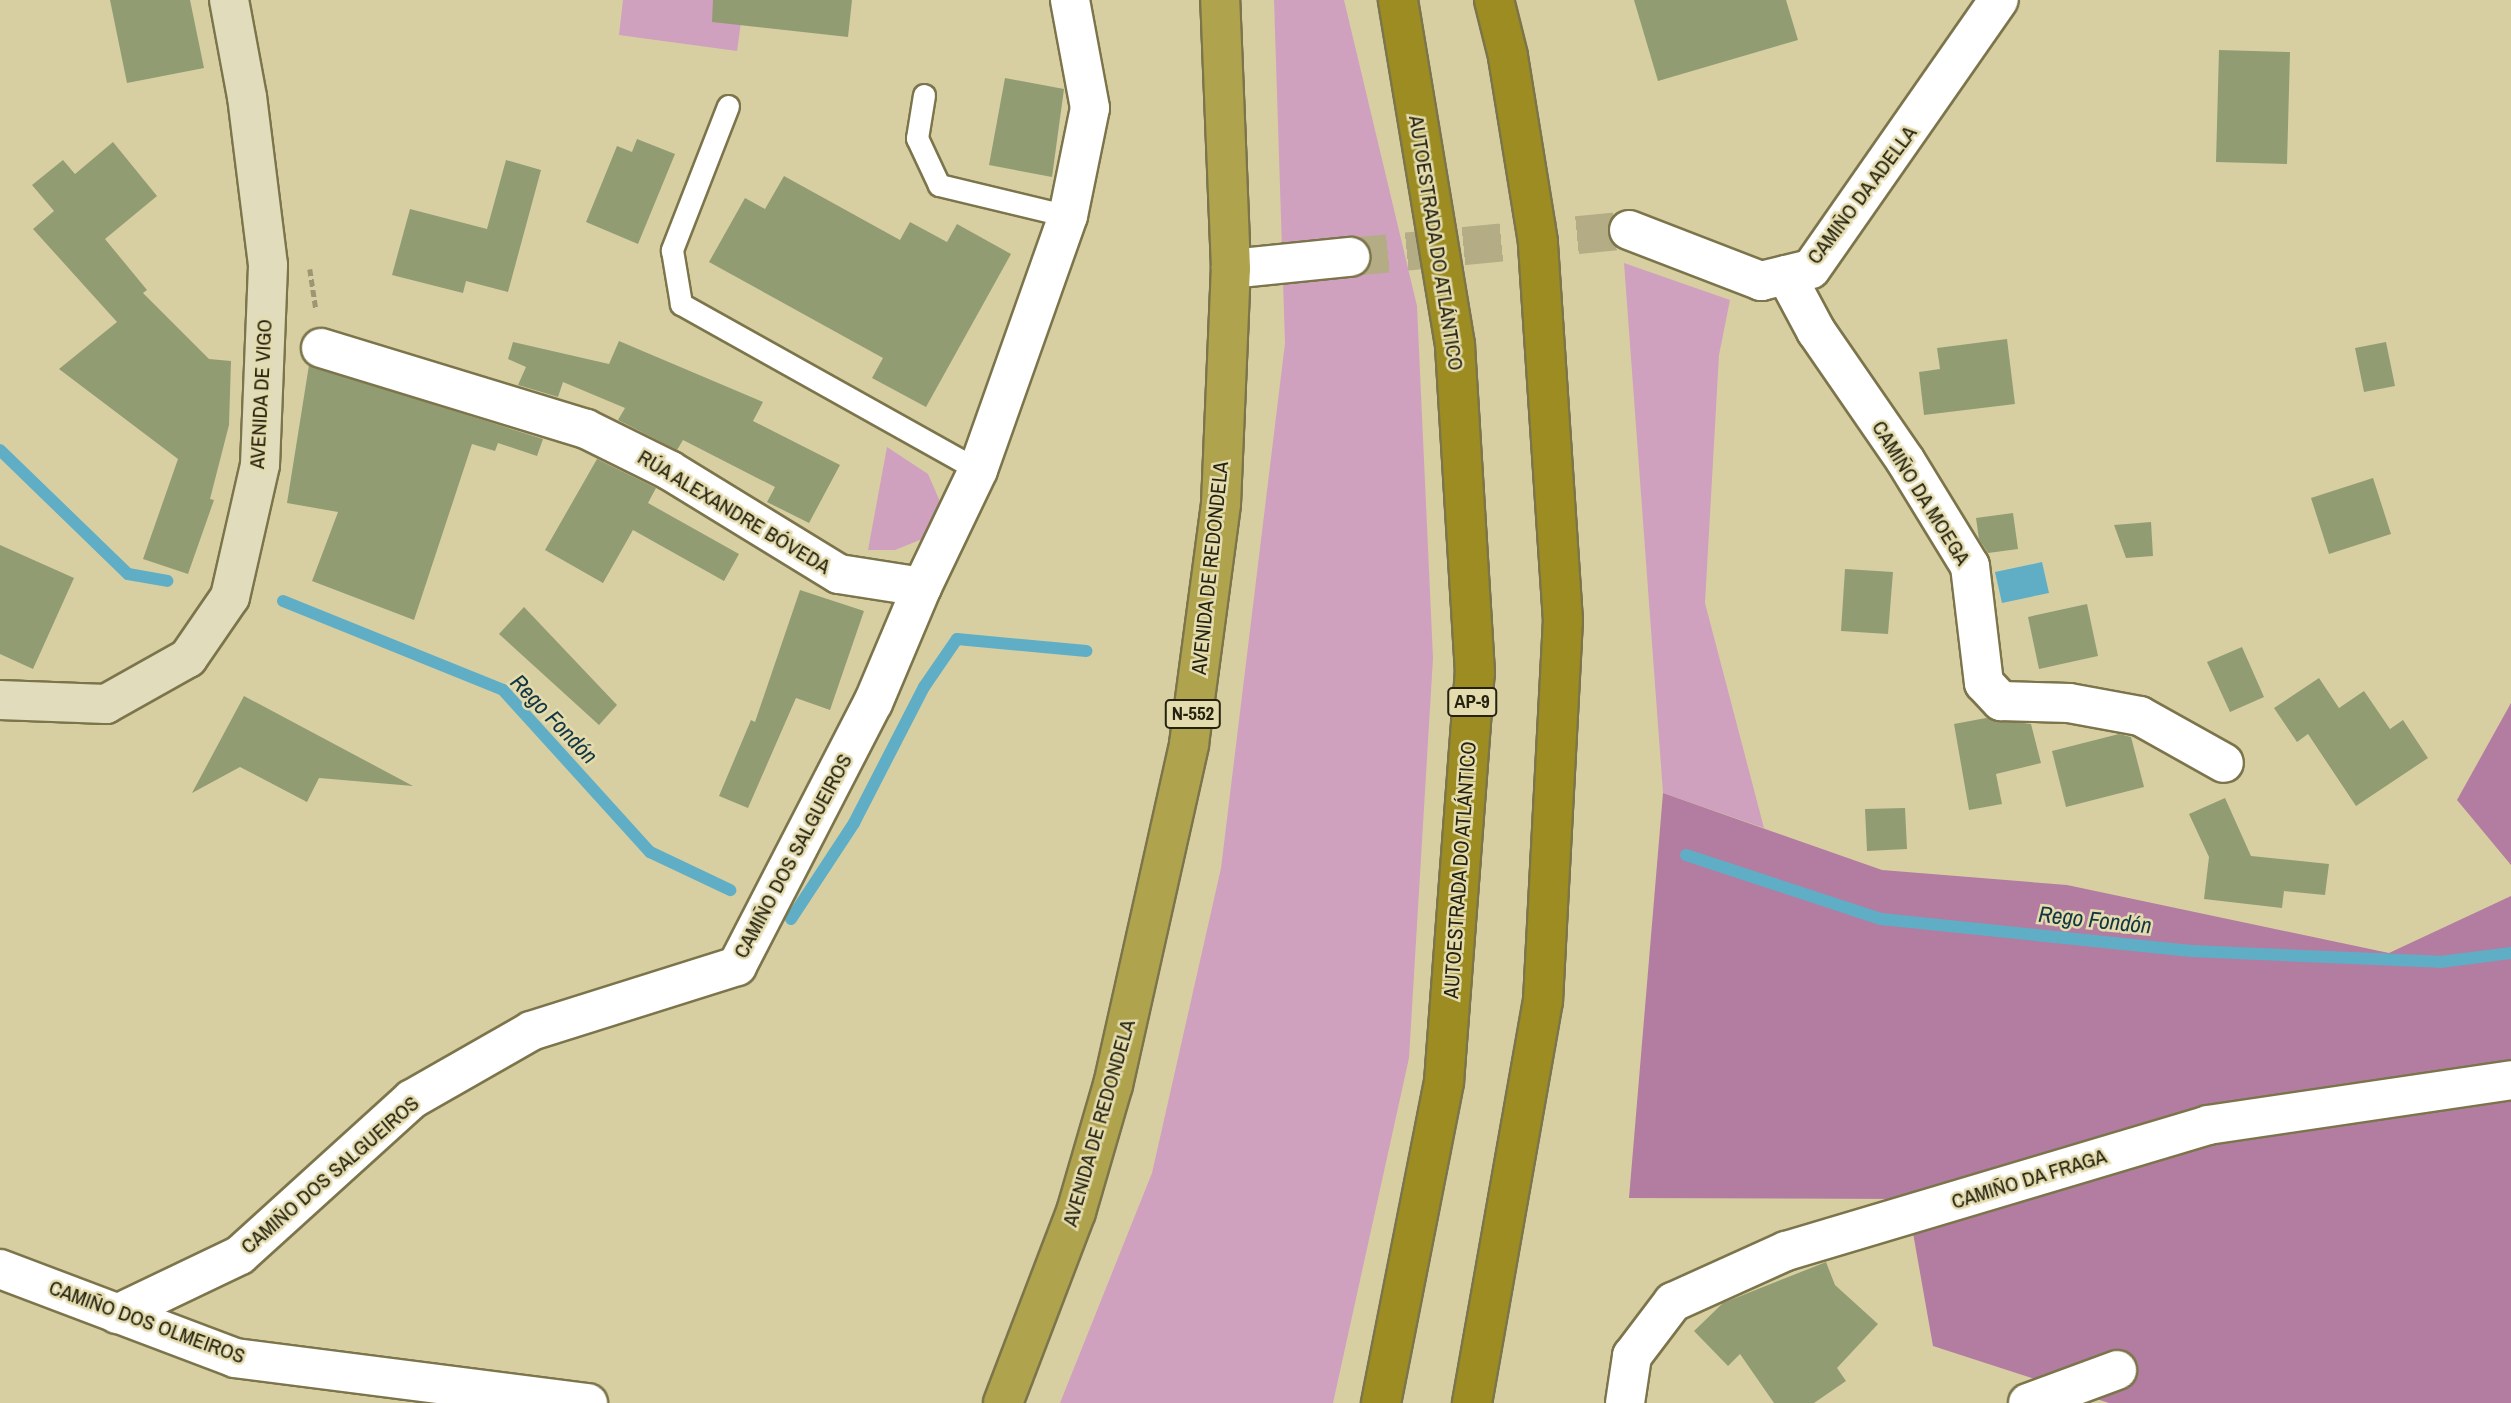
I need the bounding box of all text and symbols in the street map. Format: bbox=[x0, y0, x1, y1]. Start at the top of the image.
street label: AUTOESTRADA DO ATLÁNTICO bbox=[1403, 113, 1469, 373]
street label: CAMIÑO DA ADELLA bbox=[1801, 120, 1923, 270]
street label: AVENIDA DE VIGO bbox=[244, 318, 278, 470]
street label: CAMIÑO DA MOEGA bbox=[1866, 416, 1976, 570]
street label: RÚA ALEXANDRE BÓVEDA bbox=[632, 444, 836, 580]
street label: AVENIDA DE REDONDELA bbox=[1186, 460, 1234, 676]
water label: Rego Fondón bbox=[505, 669, 603, 769]
road number: AP-9 bbox=[1446, 687, 1498, 718]
road number: N-552 bbox=[1163, 698, 1223, 730]
street label: AUTOESTRADA DO ATLÁNTICO bbox=[1438, 740, 1482, 1000]
street label: CAMIÑO DOS SALGUEIROS bbox=[728, 750, 858, 962]
water label: Rego Fondón bbox=[2037, 900, 2153, 940]
street label: AVENIDA DE REDONDELA bbox=[1057, 1016, 1141, 1230]
street label: CAMIÑO DOS SALGUEIROS bbox=[236, 1091, 424, 1259]
street label: CAMIÑO DA FRAGA bbox=[1948, 1143, 2110, 1215]
street label: CAMIÑO DOS OLMEIROS bbox=[46, 1275, 248, 1369]

